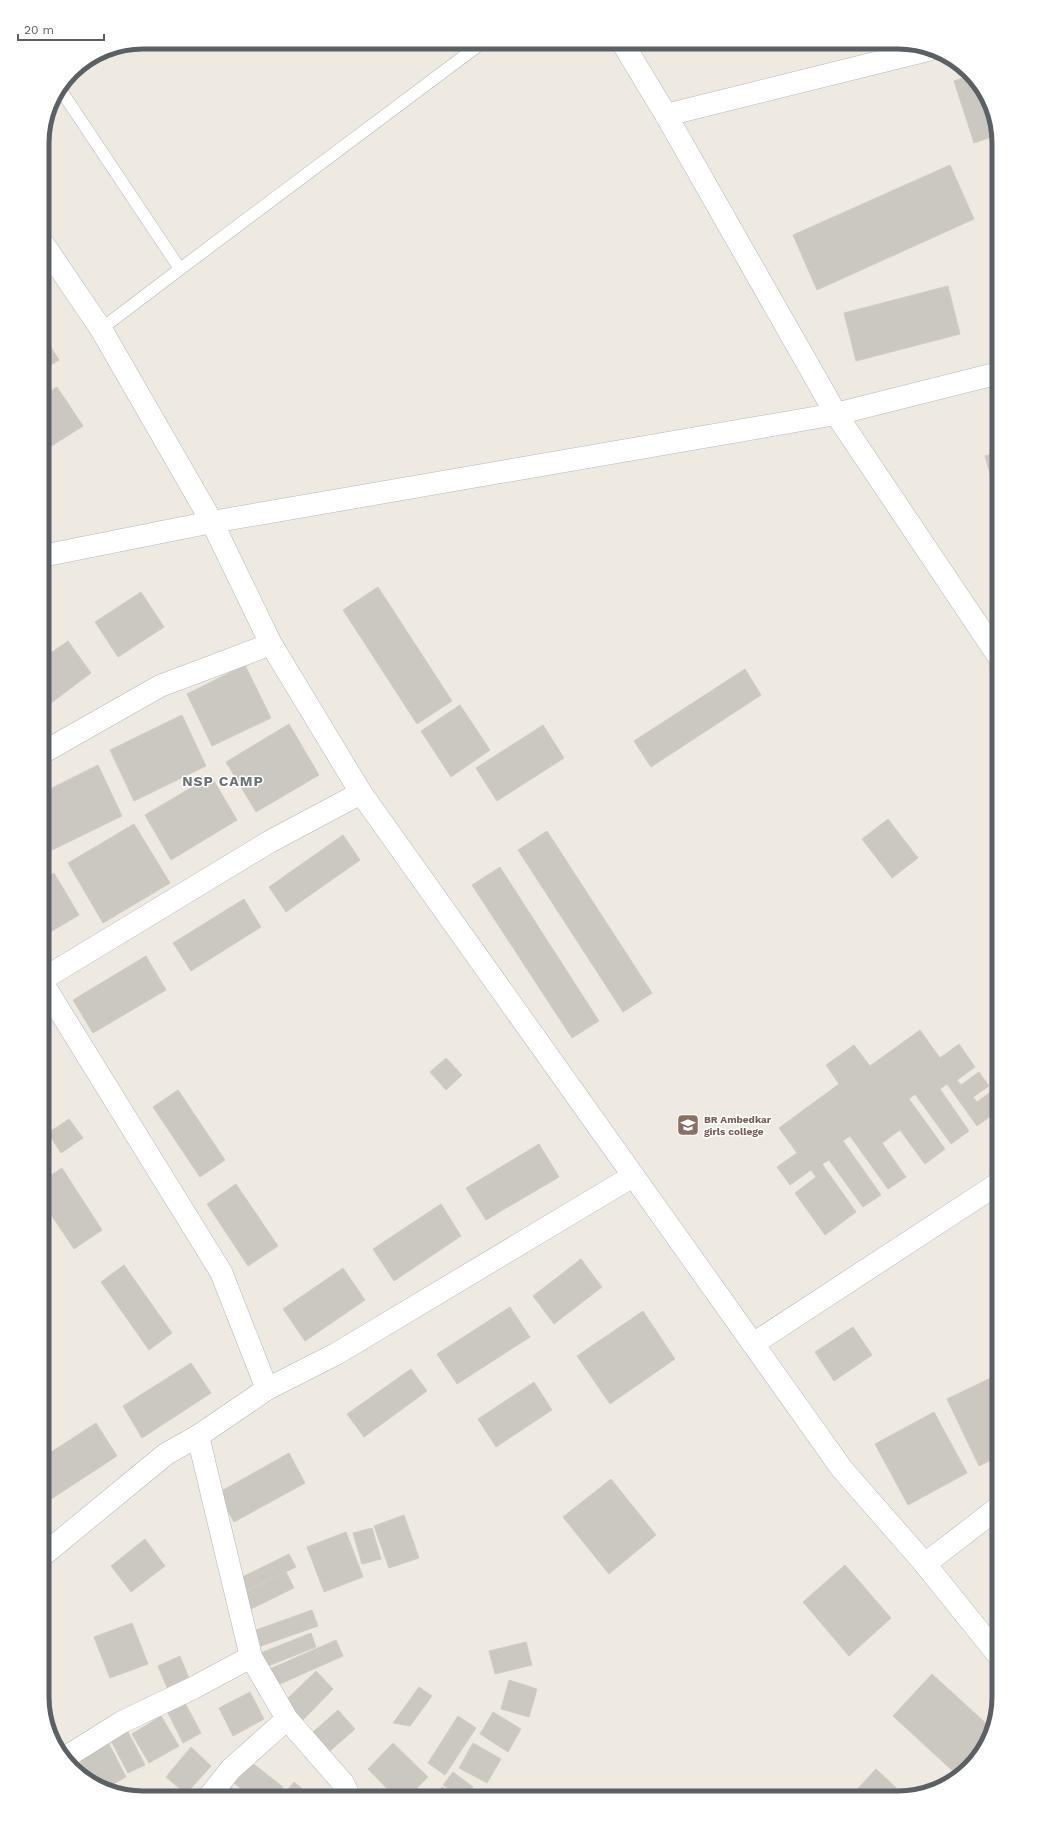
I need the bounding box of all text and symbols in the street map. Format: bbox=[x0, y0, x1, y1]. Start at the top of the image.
scale bar bbox=[18, 16, 104, 42]
text: 20 m bbox=[24, 23, 54, 37]
district label: NSP CAMP bbox=[182, 773, 264, 789]
school or university icon: BR Ambedkar girls college bbox=[675, 1112, 701, 1138]
place label: BR Ambedkar girls college bbox=[704, 1114, 772, 1137]

